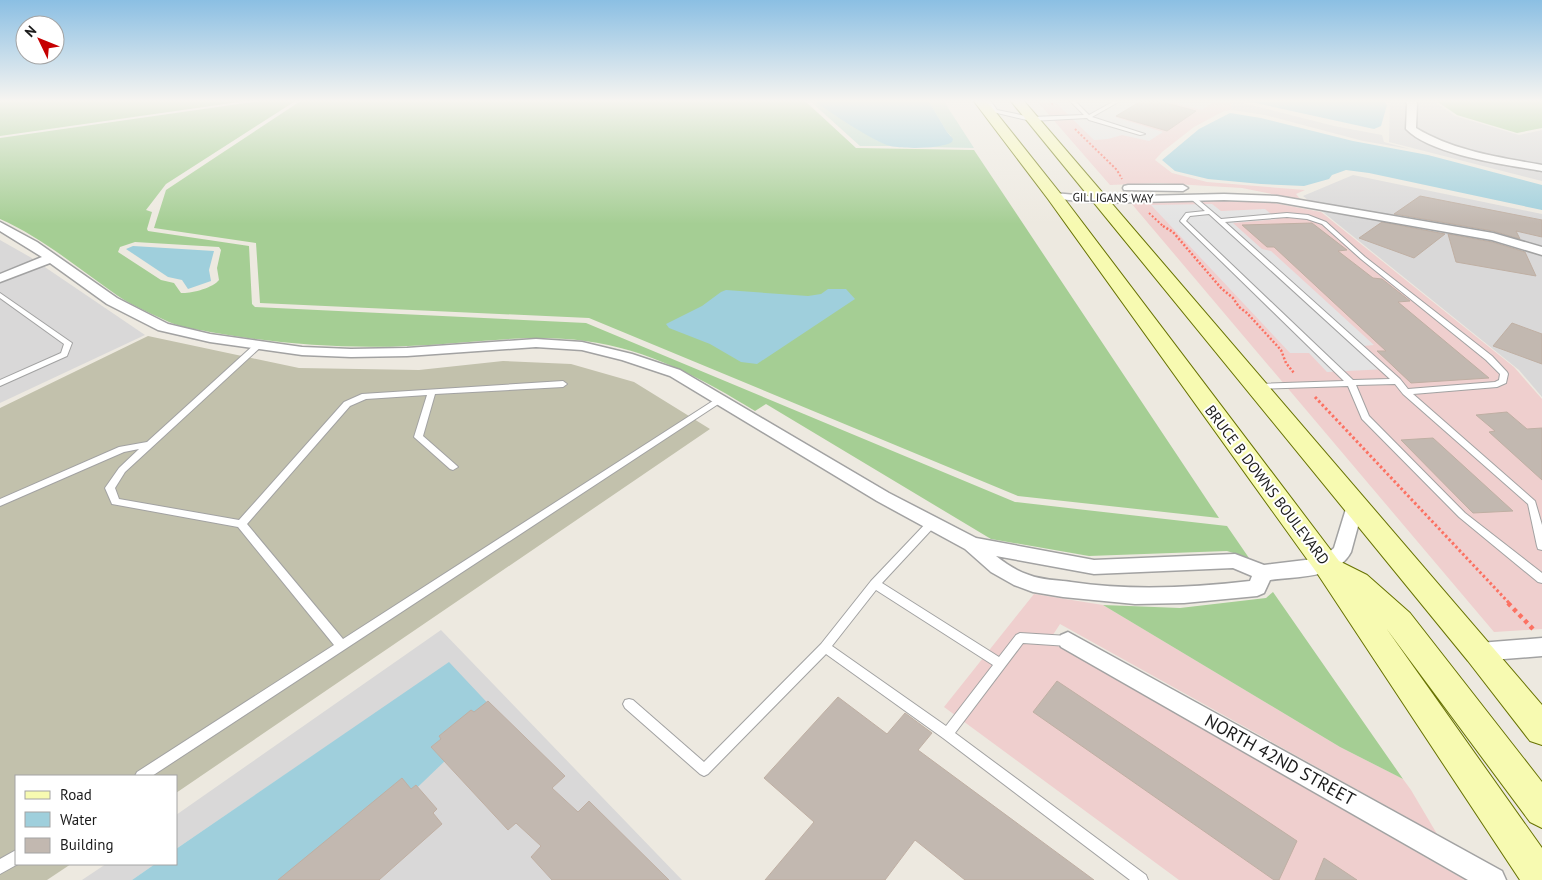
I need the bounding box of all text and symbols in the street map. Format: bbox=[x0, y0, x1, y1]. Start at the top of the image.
north arrow bbox=[15, 15, 65, 65]
text: N bbox=[21, 22, 40, 41]
street label: GILLIGANS WAY bbox=[1072, 189, 1154, 206]
street label: BRUCE B DOWNS BOULEVARD bbox=[1201, 401, 1334, 568]
street label: NORTH 42ND STREET bbox=[1201, 709, 1360, 811]
legend bbox=[15, 775, 178, 865]
text: Road bbox=[60, 785, 92, 804]
text: Water bbox=[60, 810, 97, 829]
text: Building bbox=[60, 835, 114, 854]

